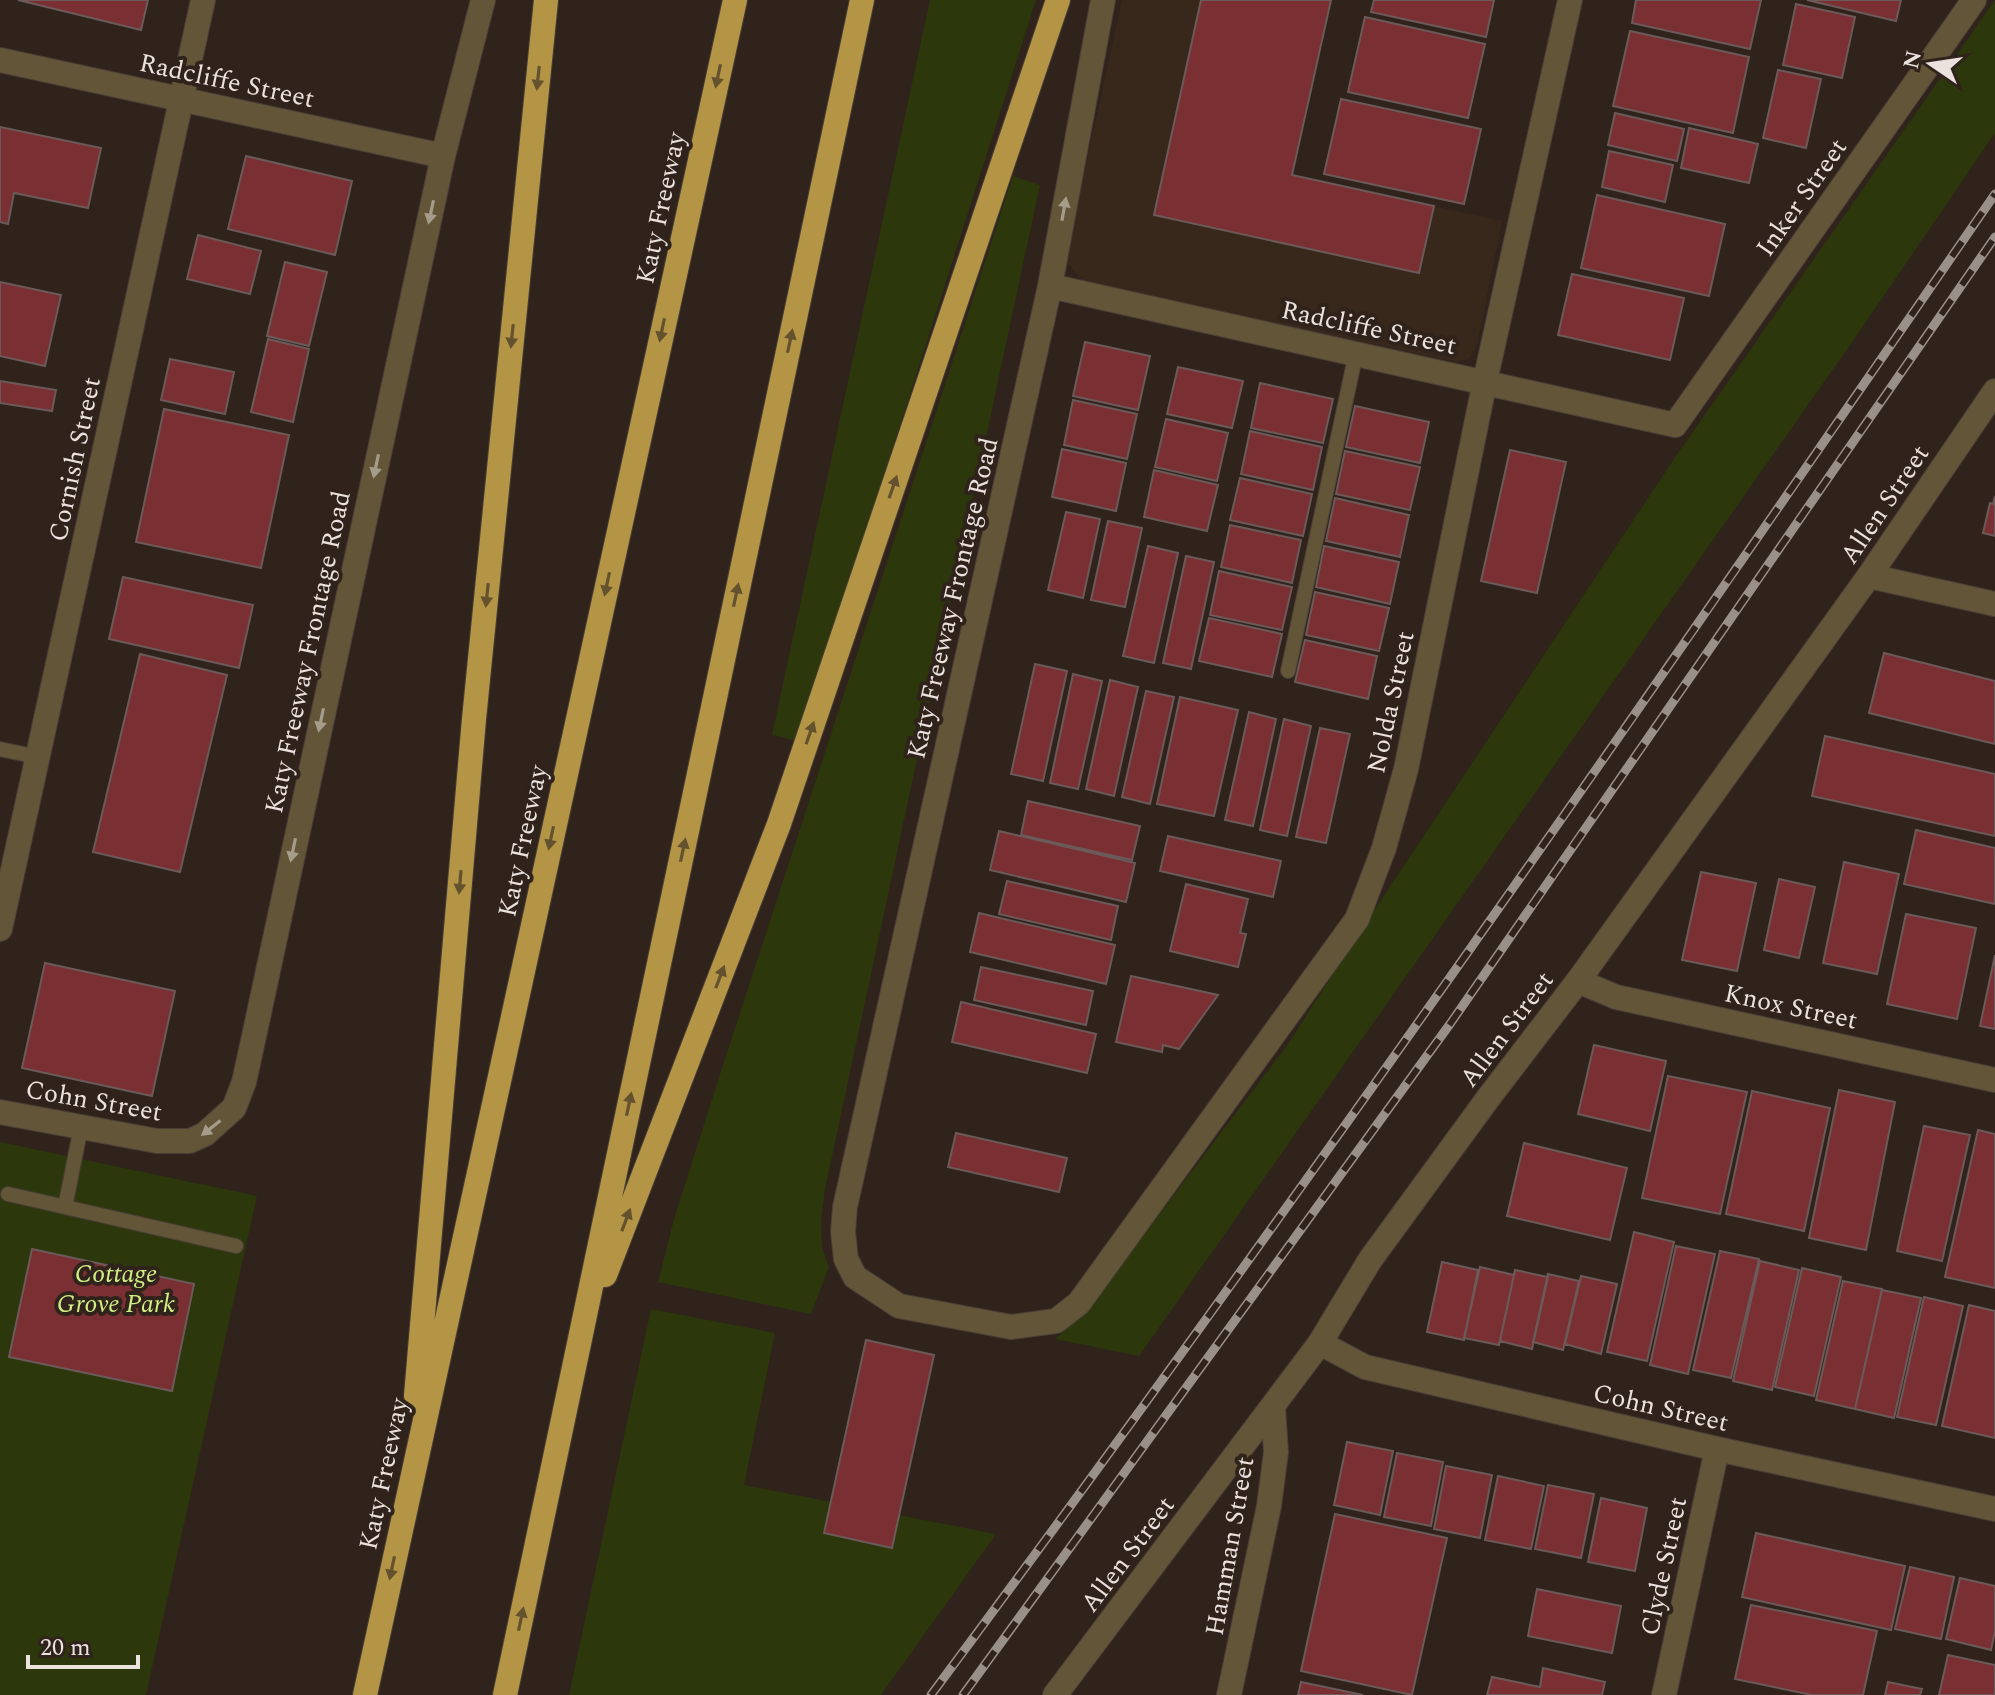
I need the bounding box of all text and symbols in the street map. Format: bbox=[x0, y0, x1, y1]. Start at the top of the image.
north arrow bbox=[1891, 24, 1971, 104]
street label: Radcliffe Street bbox=[136, 43, 318, 119]
text: N bbox=[1895, 47, 1931, 72]
one-way arrow bbox=[711, 64, 724, 89]
one-way arrow bbox=[532, 66, 545, 91]
street label: Katy Freeway bbox=[625, 127, 697, 288]
street label: Inker Street bbox=[1746, 130, 1857, 265]
one-way arrow bbox=[1059, 197, 1071, 222]
one-way arrow bbox=[424, 199, 437, 224]
street label: Radcliffe Street bbox=[1278, 290, 1460, 366]
one-way arrow bbox=[655, 318, 668, 343]
one-way arrow bbox=[506, 324, 519, 349]
one-way arrow bbox=[784, 328, 797, 353]
street label: Cornish Street bbox=[38, 373, 112, 545]
street label: Katy Freeway Frontage Road bbox=[896, 433, 1009, 763]
street label: Allen Street bbox=[1830, 437, 1940, 573]
one-way arrow bbox=[369, 454, 382, 479]
one-way arrow bbox=[888, 475, 900, 499]
street label: Katy Freeway Frontage Road bbox=[254, 487, 362, 817]
one-way arrow bbox=[600, 572, 613, 597]
one-way arrow bbox=[480, 583, 493, 608]
one-way arrow bbox=[730, 583, 743, 608]
street label: Nolda Street bbox=[1356, 627, 1426, 777]
one-way arrow bbox=[314, 708, 327, 733]
one-way arrow bbox=[804, 721, 816, 745]
street label: Katy Freeway bbox=[487, 760, 559, 921]
one-way arrow bbox=[544, 826, 557, 851]
one-way arrow bbox=[677, 837, 689, 862]
one-way arrow bbox=[286, 838, 299, 863]
one-way arrow bbox=[453, 870, 466, 895]
street label: Allen Street bbox=[1450, 963, 1564, 1096]
one-way arrow bbox=[714, 965, 727, 989]
street label: Knox Street bbox=[1720, 973, 1861, 1041]
street label: Cohn Street bbox=[22, 1069, 165, 1133]
one-way arrow bbox=[623, 1091, 636, 1116]
one-way arrow bbox=[201, 1119, 221, 1136]
one-way arrow bbox=[620, 1208, 633, 1232]
park label: Cottage Grove Park bbox=[57, 1254, 175, 1324]
street label: Cohn Street bbox=[1589, 1373, 1732, 1443]
street label: Katy Freeway bbox=[348, 1393, 420, 1554]
street label: Hamman Street bbox=[1195, 1454, 1265, 1639]
street label: Allen Street bbox=[1071, 1488, 1185, 1621]
street label: Clyde Street bbox=[1630, 1493, 1698, 1639]
one-way arrow bbox=[385, 1556, 398, 1581]
one-way arrow bbox=[515, 1606, 528, 1631]
scale bar bbox=[28, 1619, 138, 1669]
text: 20 m bbox=[40, 1630, 91, 1666]

